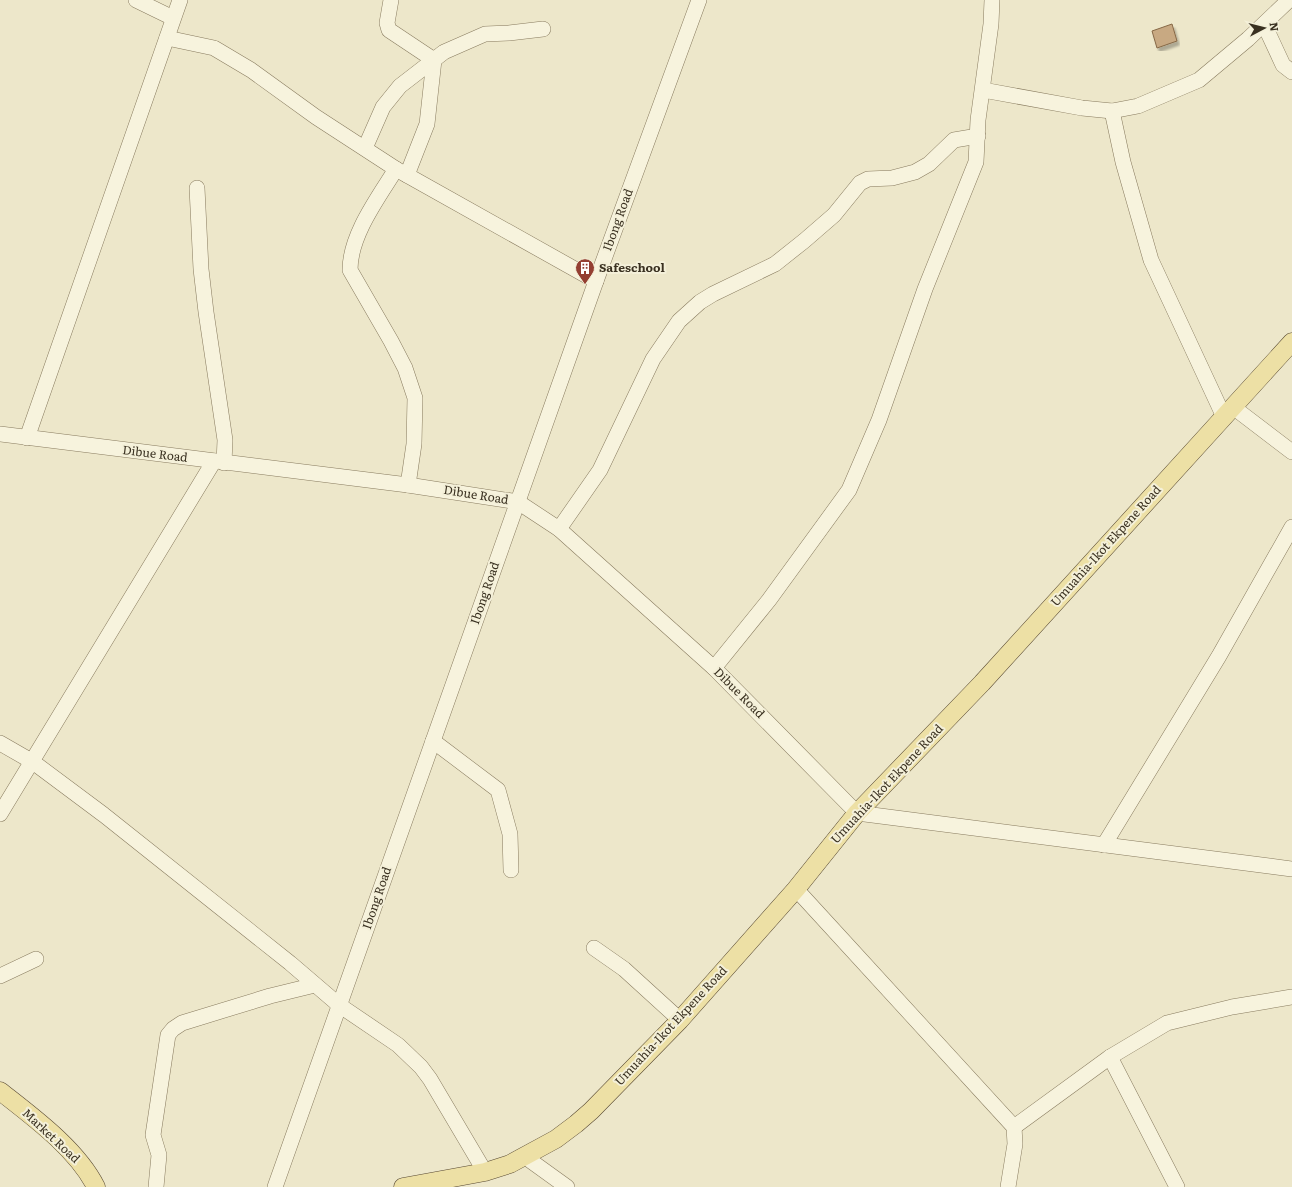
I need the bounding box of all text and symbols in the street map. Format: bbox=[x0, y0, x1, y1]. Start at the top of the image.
north arrow bbox=[1244, 8, 1284, 48]
text: N bbox=[1266, 21, 1283, 32]
street label: Ibong Road bbox=[597, 185, 637, 253]
building icon: Safeschool bbox=[574, 257, 596, 285]
place label: Safeschool bbox=[599, 258, 665, 276]
street label: Dibue Road bbox=[122, 440, 189, 466]
street label: Dibue Road bbox=[442, 480, 511, 508]
street label: Umuahia-Ikot Ekpene Road bbox=[1046, 480, 1165, 610]
street label: Ibong Road bbox=[465, 558, 503, 626]
street label: Dibue Road bbox=[710, 663, 770, 722]
street label: Umuahia-Ikot Ekpene Road bbox=[826, 719, 947, 847]
street label: Ibong Road bbox=[357, 863, 395, 931]
street label: Umuahia-Ikot Ekpene Road bbox=[610, 961, 731, 1089]
street label: Market Road bbox=[19, 1104, 85, 1167]

